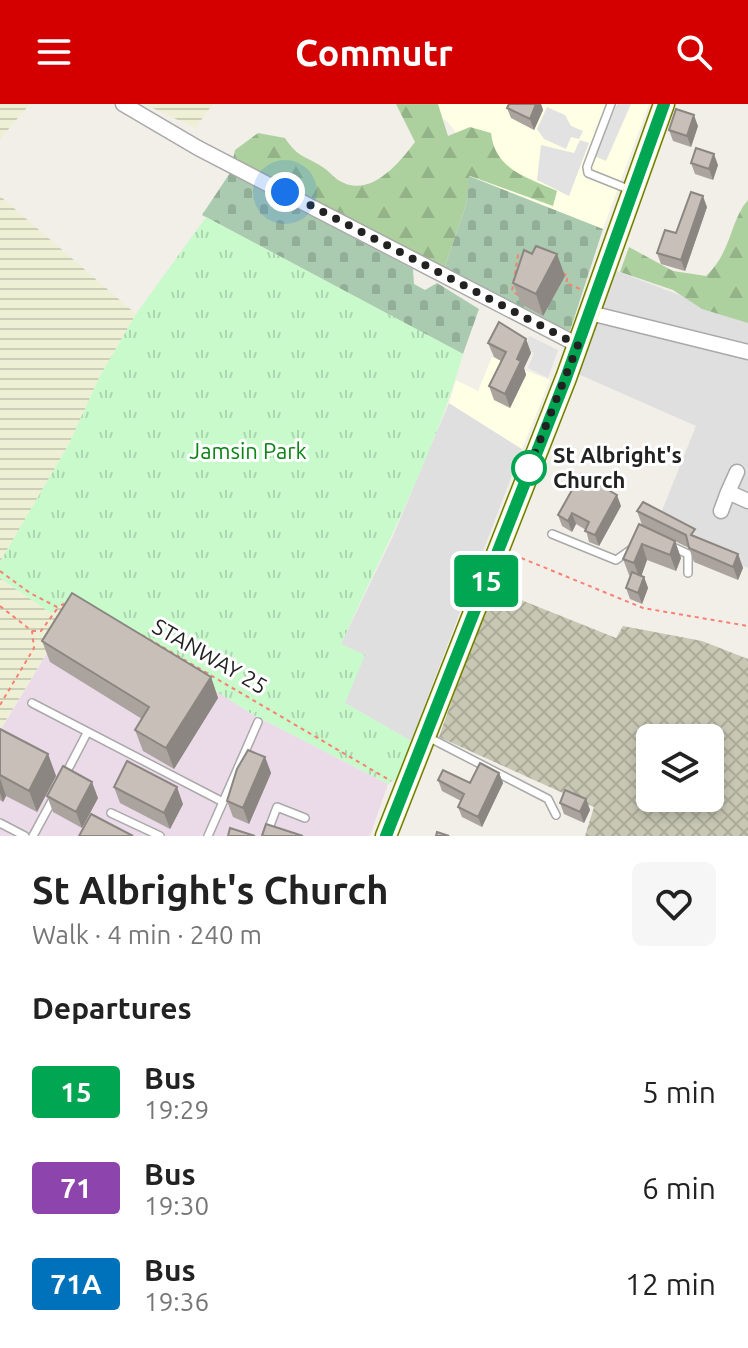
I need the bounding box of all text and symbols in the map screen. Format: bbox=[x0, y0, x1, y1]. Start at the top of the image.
icon: menu bbox=[32, 30, 76, 74]
icon: search bbox=[672, 30, 716, 74]
text: Commutr bbox=[295, 32, 453, 73]
your location bbox=[265, 172, 305, 212]
park label: Jamsin Park bbox=[189, 438, 307, 463]
place label: St Albright's Church bbox=[553, 442, 682, 492]
marker: St Albright's Church bbox=[512, 451, 546, 485]
line badge: 15 bbox=[450, 555, 522, 607]
text: 15 bbox=[470, 565, 502, 596]
street label: STANWAY 25 bbox=[149, 613, 272, 698]
map controls bbox=[636, 724, 724, 812]
button: layers bbox=[636, 724, 724, 812]
button: heart bbox=[632, 862, 716, 946]
text: St Albright's Church bbox=[32, 869, 388, 911]
text: Walk · 4 min · 240 m bbox=[32, 920, 262, 949]
text: Departures bbox=[32, 991, 192, 1025]
text: Bus bbox=[144, 1061, 196, 1095]
text: 5 min bbox=[642, 1075, 716, 1109]
text: 15 bbox=[60, 1076, 92, 1107]
text: 19:29 bbox=[144, 1095, 209, 1124]
text: Bus bbox=[144, 1157, 196, 1191]
text: 6 min bbox=[642, 1171, 716, 1205]
text: 71 bbox=[60, 1172, 92, 1203]
text: 19:30 bbox=[144, 1191, 209, 1220]
text: Bus bbox=[144, 1253, 196, 1287]
text: 12 min bbox=[625, 1267, 716, 1301]
text: 71A bbox=[50, 1268, 102, 1299]
text: 19:36 bbox=[144, 1287, 209, 1316]

